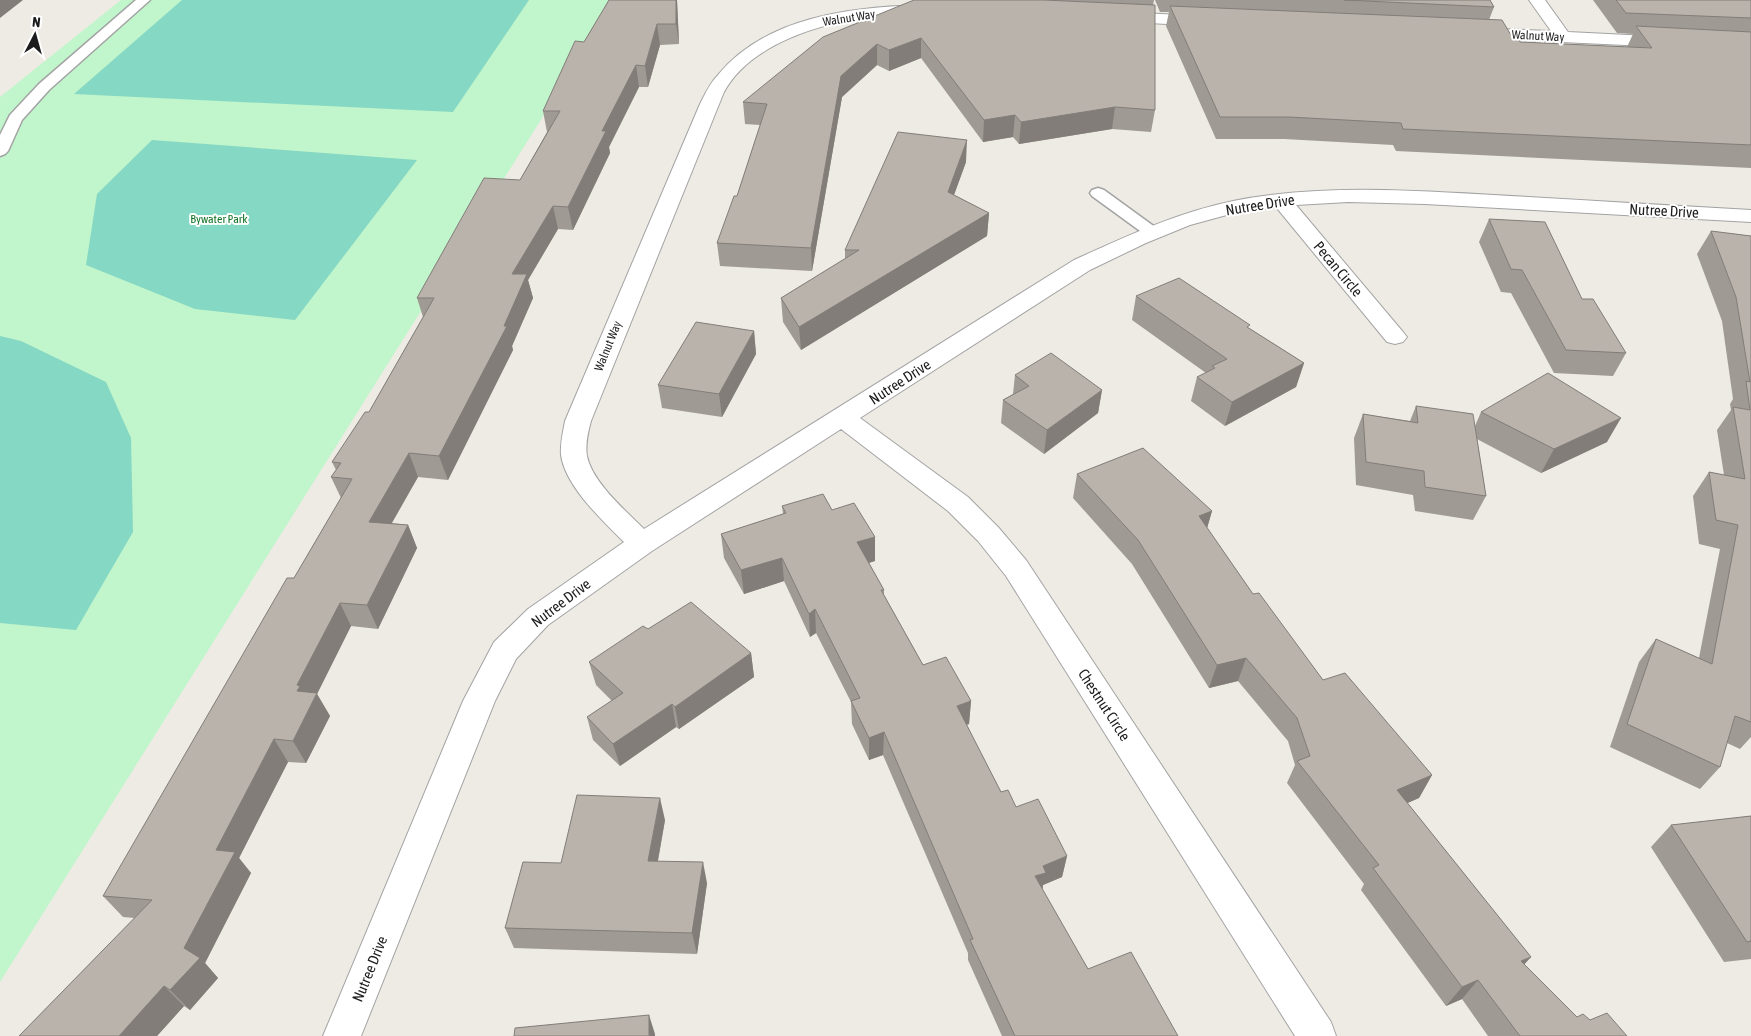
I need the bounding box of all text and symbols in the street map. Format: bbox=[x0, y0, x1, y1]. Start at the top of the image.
street label: Walnut Way bbox=[822, 7, 876, 29]
north arrow bbox=[10, 10, 60, 60]
text: N bbox=[31, 14, 41, 30]
street label: Walnut Way bbox=[1511, 28, 1565, 44]
street label: Nutree Drive bbox=[1224, 191, 1296, 218]
street label: Nutree Drive bbox=[1629, 200, 1699, 221]
park label: Bywater Park bbox=[190, 212, 248, 226]
street label: Pecan Circle bbox=[1310, 238, 1366, 300]
street label: Walnut Way bbox=[592, 319, 624, 373]
street label: Nutree Drive bbox=[866, 355, 934, 408]
street label: Nutree Drive bbox=[528, 575, 594, 630]
street label: Chestnut Circle bbox=[1075, 666, 1134, 744]
street label: Nutree Drive bbox=[349, 933, 391, 1004]

